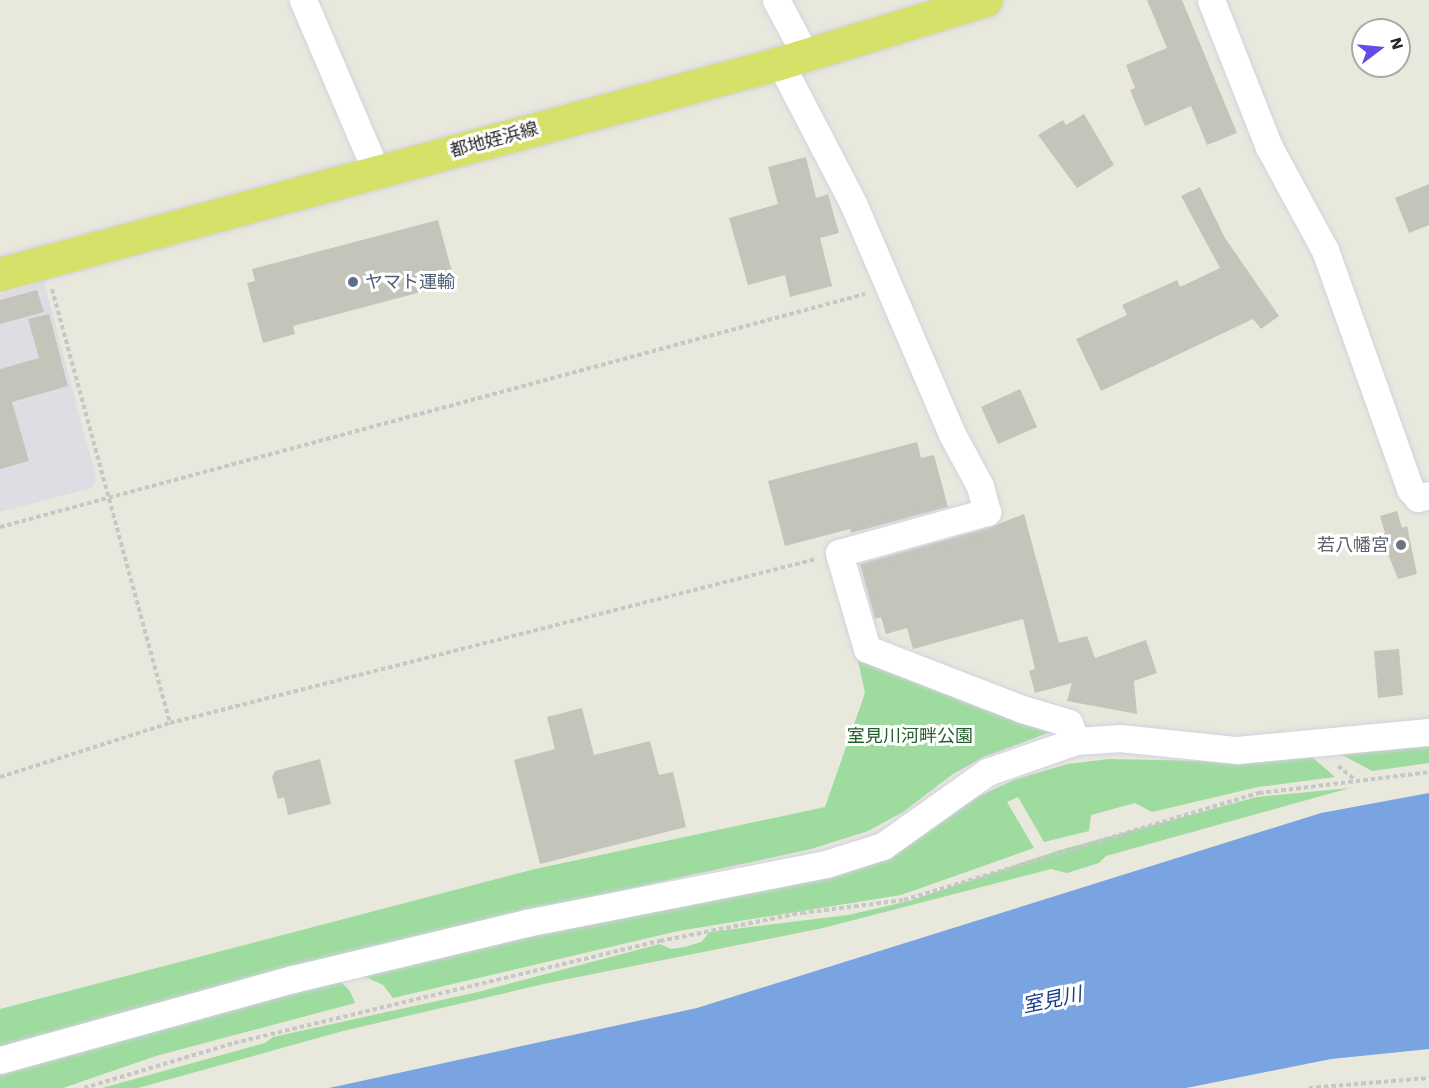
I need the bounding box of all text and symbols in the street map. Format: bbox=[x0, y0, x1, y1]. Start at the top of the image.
north arrow bbox=[1351, 18, 1411, 78]
text: N bbox=[1386, 35, 1408, 52]
street label: 都地姪浜線 bbox=[448, 118, 540, 162]
place label: ヤマト運輸 bbox=[365, 271, 455, 293]
marker: ヤマト運輸 bbox=[346, 275, 360, 289]
place label: 若八幡宮 bbox=[1317, 534, 1389, 556]
marker: 若八幡宮 bbox=[1394, 538, 1408, 552]
park label: 室見川河畔公園 bbox=[847, 725, 973, 747]
water label: 室見川 bbox=[1020, 982, 1084, 1018]

